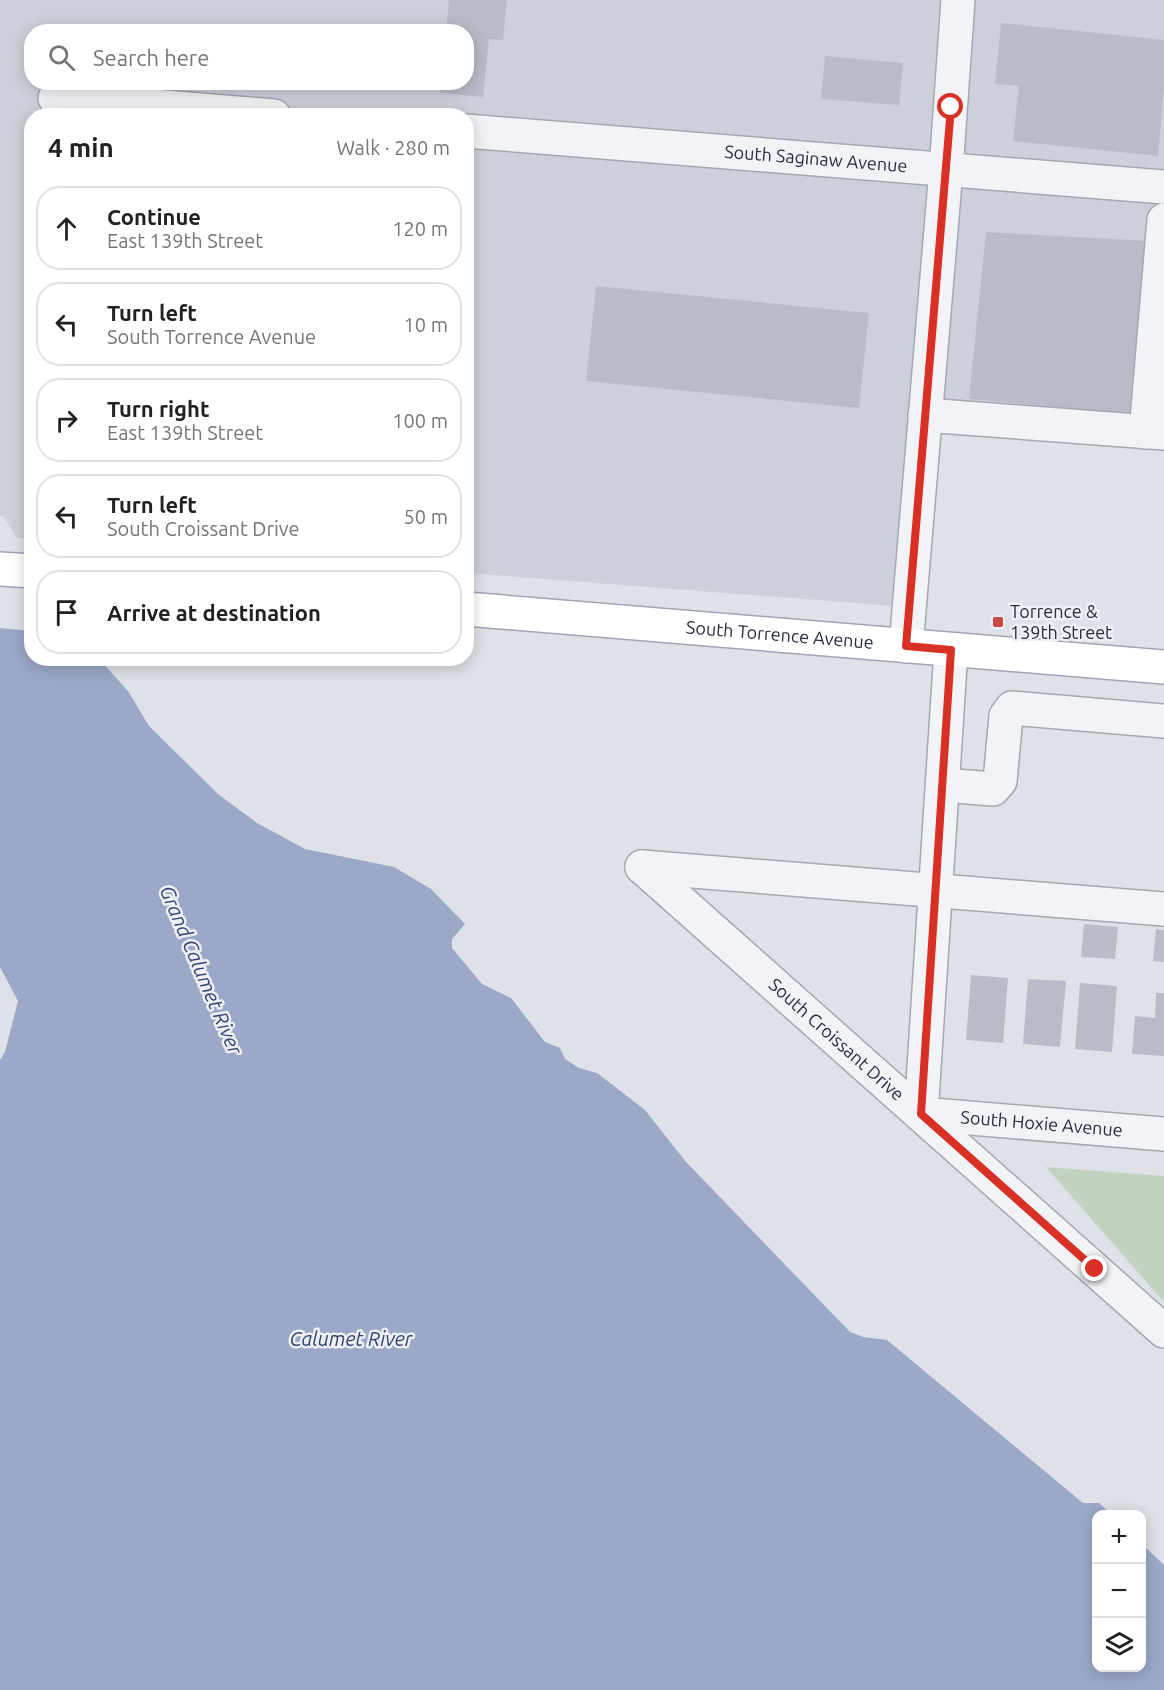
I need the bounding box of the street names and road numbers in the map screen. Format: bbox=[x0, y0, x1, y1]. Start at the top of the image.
street label: South Saginaw Avenue bbox=[724, 141, 908, 175]
street label: South Torrence Avenue bbox=[685, 616, 875, 652]
street label: South Croissant Drive bbox=[766, 974, 908, 1104]
street label: South Hoxie Avenue bbox=[960, 1106, 1124, 1140]

